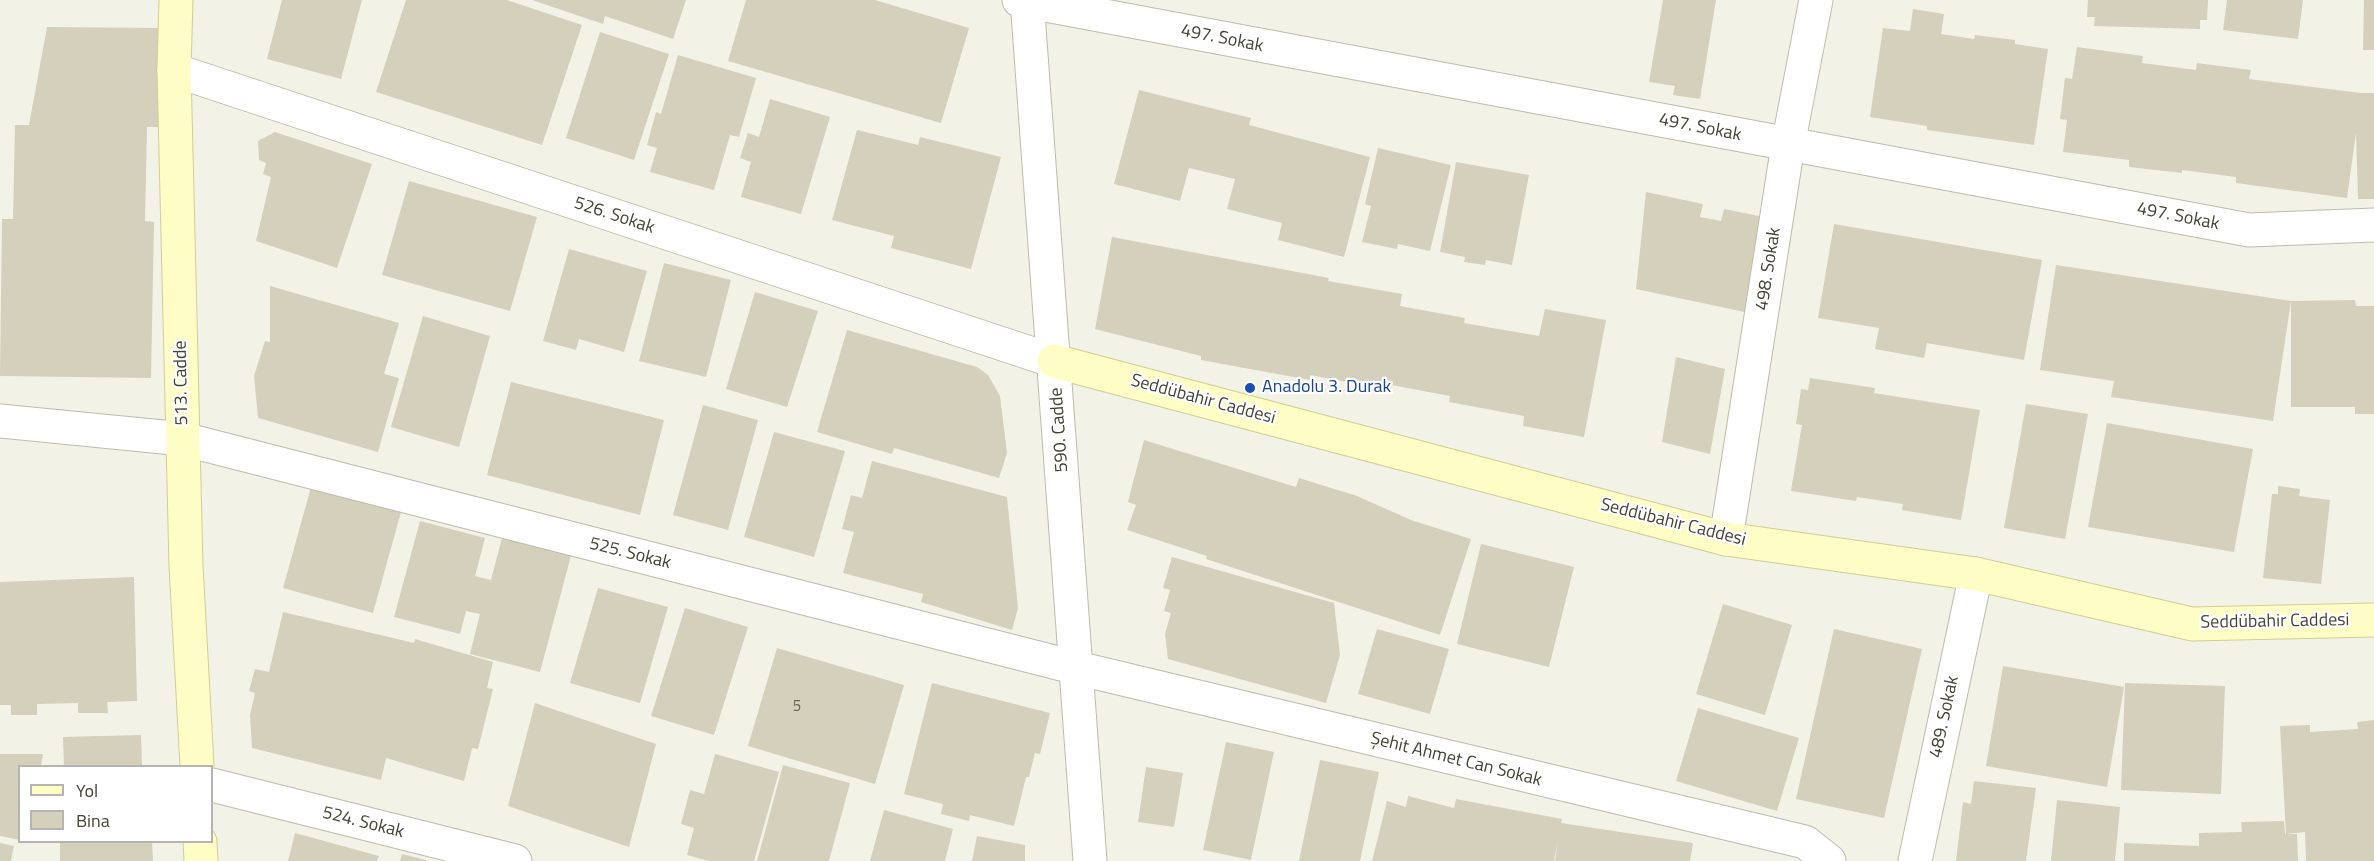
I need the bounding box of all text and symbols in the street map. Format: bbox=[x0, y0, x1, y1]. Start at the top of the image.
street label: 497. Sokak bbox=[1179, 20, 1265, 58]
street label: 497. Sokak bbox=[1657, 109, 1743, 147]
street label: 526. Sokak bbox=[571, 193, 657, 239]
street label: 497. Sokak bbox=[2135, 198, 2221, 236]
street label: 498. Sokak bbox=[1752, 226, 1786, 312]
street label: 513. Cadde bbox=[170, 340, 194, 426]
street label: Seddübahir Caddesi bbox=[1128, 370, 1278, 430]
place label: Anadolu 3. Durak bbox=[1262, 377, 1391, 399]
marker: Anadolu 3. Durak bbox=[1243, 381, 1257, 395]
street label: 590. Cadde bbox=[1046, 387, 1074, 473]
street label: Seddübahir Caddesi bbox=[1598, 494, 1748, 552]
street label: 525. Sokak bbox=[587, 533, 673, 575]
street label: Seddübahir Caddesi bbox=[2200, 610, 2350, 634]
street label: 489. Sokak bbox=[1926, 674, 1964, 760]
house number: 5 bbox=[793, 698, 801, 716]
street label: Şehit Ahmet Can Sokak bbox=[1368, 728, 1544, 792]
legend bbox=[18, 765, 213, 843]
text: Yol bbox=[76, 777, 98, 804]
street label: 524. Sokak bbox=[320, 802, 406, 844]
text: Bina bbox=[76, 807, 110, 834]

